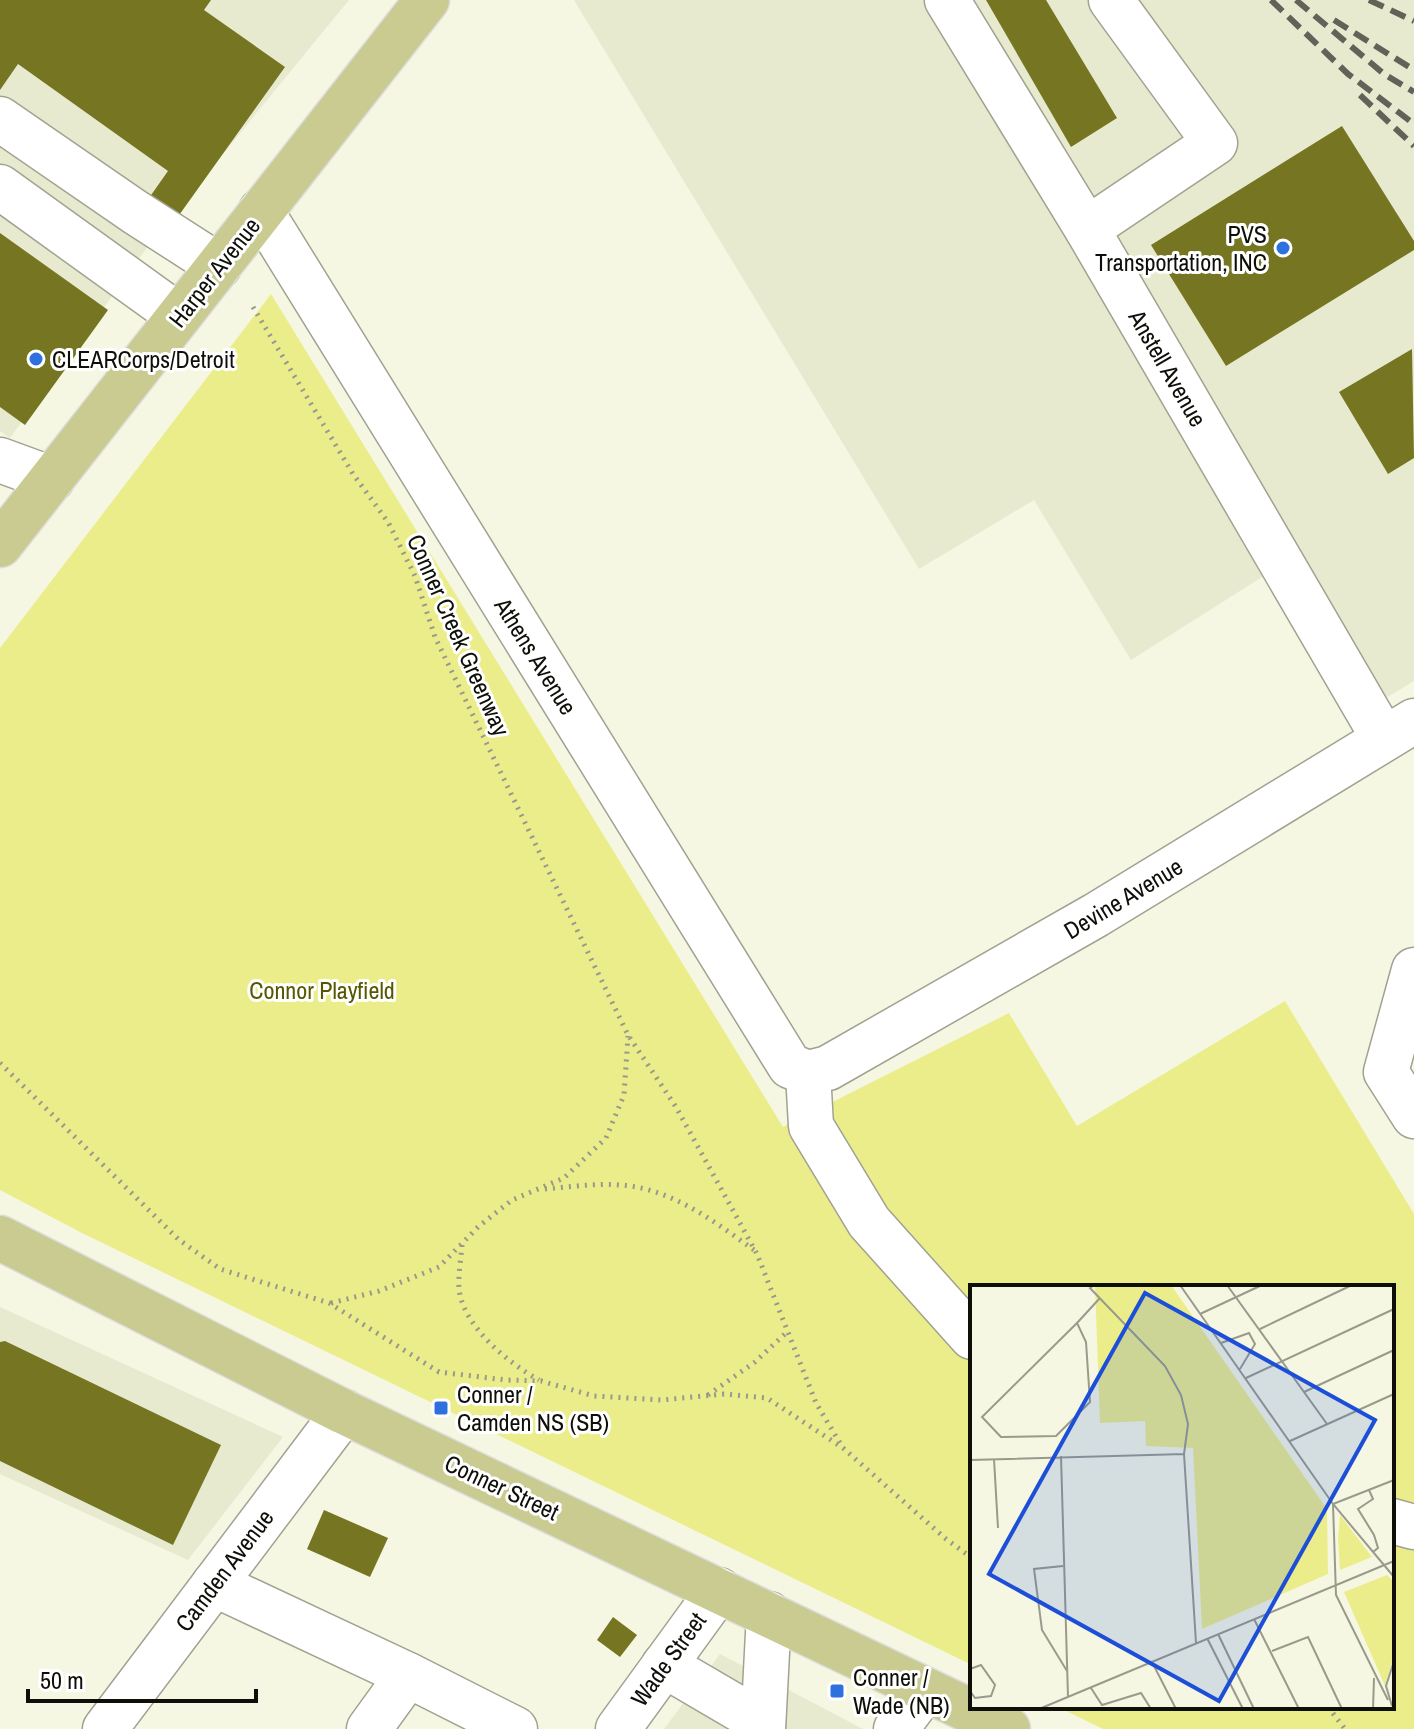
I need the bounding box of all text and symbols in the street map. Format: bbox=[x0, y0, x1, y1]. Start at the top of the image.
street label: Harper Avenue bbox=[161, 211, 267, 333]
place label: PVS Transportation, INC bbox=[1095, 218, 1267, 278]
marker: PVS Transportation, INC bbox=[1274, 239, 1292, 257]
street label: Anstell Avenue bbox=[1121, 303, 1214, 432]
place label: CLEARCorps/Detroit bbox=[52, 343, 235, 375]
marker: CLEARCorps/Detroit bbox=[27, 350, 45, 368]
street label: Conner Creek Greenway bbox=[400, 529, 518, 741]
street label: Athens Avenue bbox=[487, 591, 585, 720]
street label: Devine Avenue bbox=[1058, 850, 1188, 946]
park label: Connor Playfield bbox=[249, 974, 395, 1006]
inset map bbox=[970, 1285, 1394, 1709]
place label: Conner / Camden NS (SB) bbox=[457, 1378, 609, 1438]
marker: Conner / Camden NS (SB) bbox=[432, 1399, 450, 1417]
street label: Conner Street bbox=[440, 1447, 565, 1528]
street label: Camden Avenue bbox=[168, 1502, 280, 1638]
street label: Wade Street bbox=[623, 1605, 713, 1712]
scale bar bbox=[28, 1653, 256, 1703]
place label: Conner / Wade (NB) bbox=[853, 1661, 950, 1721]
text: 50 m bbox=[40, 1664, 84, 1696]
marker: Conner / Wade (NB) bbox=[828, 1682, 846, 1700]

